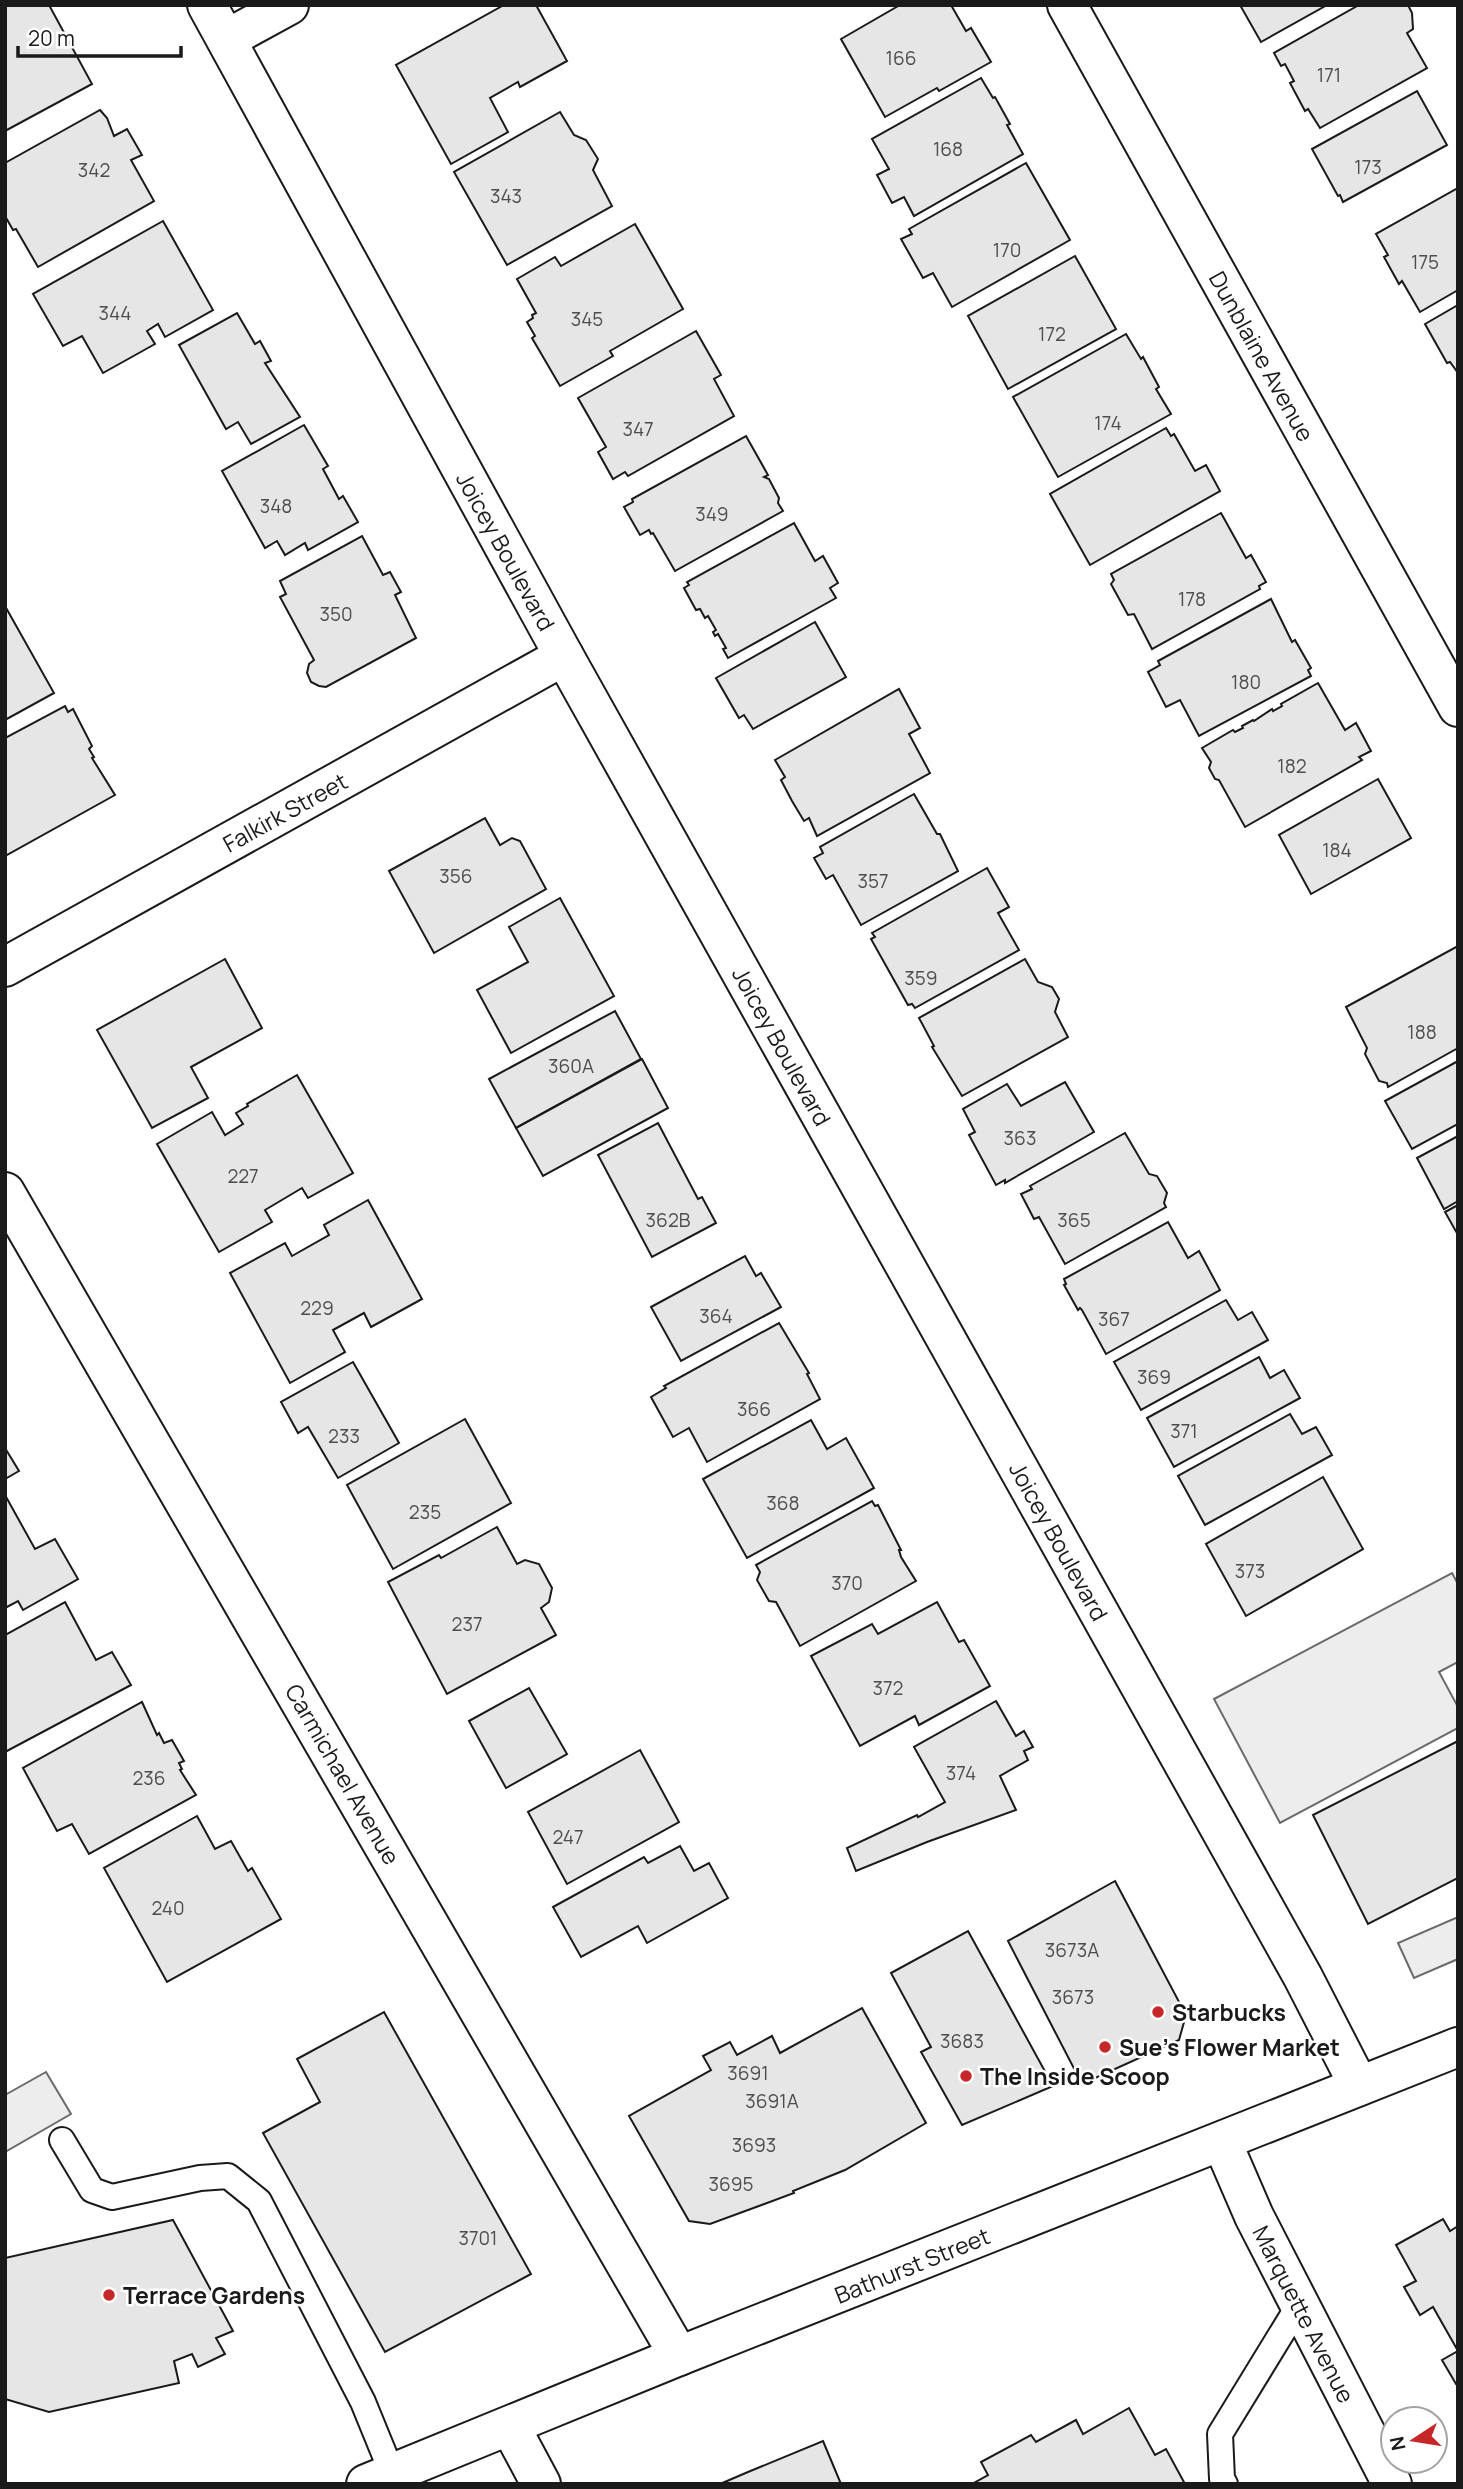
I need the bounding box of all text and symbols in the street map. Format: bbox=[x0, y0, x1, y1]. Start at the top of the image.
scale bar bbox=[18, 14, 180, 58]
text: 20 m bbox=[28, 24, 75, 52]
house number: 166 bbox=[886, 45, 917, 71]
house number: 171 bbox=[1317, 62, 1341, 88]
house number: 168 bbox=[933, 136, 963, 162]
house number: 173 bbox=[1354, 154, 1382, 180]
house number: 342 bbox=[78, 157, 110, 183]
house number: 343 bbox=[490, 183, 522, 209]
house number: 170 bbox=[993, 237, 1021, 263]
house number: 175 bbox=[1411, 249, 1439, 275]
street label: Dunblaine Avenue bbox=[1202, 265, 1322, 447]
house number: 344 bbox=[98, 300, 132, 326]
house number: 345 bbox=[571, 306, 603, 332]
house number: 172 bbox=[1038, 321, 1066, 347]
house number: 174 bbox=[1094, 410, 1122, 436]
house number: 347 bbox=[622, 416, 654, 442]
street label: Joicey Boulevard bbox=[449, 466, 563, 636]
house number: 348 bbox=[260, 493, 292, 519]
house number: 349 bbox=[695, 501, 729, 527]
house number: 178 bbox=[1178, 586, 1206, 612]
house number: 350 bbox=[319, 601, 353, 627]
house number: 180 bbox=[1231, 669, 1261, 695]
house number: 182 bbox=[1277, 753, 1307, 779]
street label: Falkirk Street bbox=[217, 765, 353, 859]
house number: 184 bbox=[1322, 837, 1352, 863]
house number: 356 bbox=[439, 863, 473, 889]
house number: 357 bbox=[857, 868, 889, 894]
street label: Joicey Boulevard bbox=[725, 961, 839, 1131]
house number: 359 bbox=[904, 965, 938, 991]
house number: 188 bbox=[1407, 1019, 1437, 1045]
house number: 360A bbox=[548, 1053, 594, 1079]
house number: 363 bbox=[1004, 1125, 1036, 1151]
house number: 227 bbox=[227, 1163, 259, 1189]
house number: 362B bbox=[646, 1207, 691, 1233]
house number: 365 bbox=[1057, 1207, 1091, 1233]
house number: 229 bbox=[300, 1295, 334, 1321]
house number: 364 bbox=[699, 1303, 733, 1329]
house number: 367 bbox=[1098, 1306, 1130, 1332]
house number: 369 bbox=[1137, 1364, 1171, 1390]
house number: 366 bbox=[737, 1396, 771, 1422]
house number: 371 bbox=[1170, 1418, 1198, 1444]
house number: 233 bbox=[328, 1423, 360, 1449]
street label: Joicey Boulevard bbox=[1002, 1456, 1116, 1626]
house number: 368 bbox=[766, 1490, 800, 1516]
house number: 235 bbox=[409, 1499, 441, 1525]
house number: 373 bbox=[1235, 1558, 1265, 1584]
house number: 370 bbox=[831, 1570, 863, 1596]
house number: 237 bbox=[452, 1611, 482, 1637]
house number: 372 bbox=[873, 1675, 903, 1701]
street label: Carmichael Avenue bbox=[278, 1678, 408, 1870]
house number: 374 bbox=[946, 1760, 976, 1786]
house number: 236 bbox=[132, 1765, 166, 1791]
house number: 247 bbox=[552, 1824, 584, 1850]
house number: 240 bbox=[151, 1895, 185, 1921]
house number: 3673A bbox=[1045, 1937, 1099, 1963]
house number: 3673 bbox=[1052, 1984, 1094, 2010]
place label: Starbucks bbox=[1172, 1996, 1286, 2028]
marker: Starbucks bbox=[1150, 2004, 1166, 2020]
house number: 3683 bbox=[940, 2028, 984, 2054]
place label: Sue's Flower Market bbox=[1119, 2031, 1340, 2063]
marker: Sue's Flower Market bbox=[1097, 2039, 1113, 2055]
house number: 3691 bbox=[727, 2060, 769, 2086]
place label: The Inside Scoop bbox=[980, 2060, 1170, 2092]
marker: The Inside Scoop bbox=[958, 2068, 974, 2084]
house number: 3691A bbox=[745, 2088, 799, 2114]
house number: 3693 bbox=[732, 2132, 776, 2158]
house number: 3695 bbox=[709, 2171, 753, 2197]
street label: Bathurst Street bbox=[830, 2219, 994, 2311]
street label: Marquette Avenue bbox=[1245, 2220, 1363, 2408]
house number: 3701 bbox=[458, 2225, 498, 2251]
place label: Terrace Gardens bbox=[123, 2279, 305, 2311]
marker: Terrace Gardens bbox=[101, 2287, 117, 2303]
north arrow bbox=[1379, 2405, 1449, 2475]
text: N bbox=[1383, 2434, 1412, 2453]

